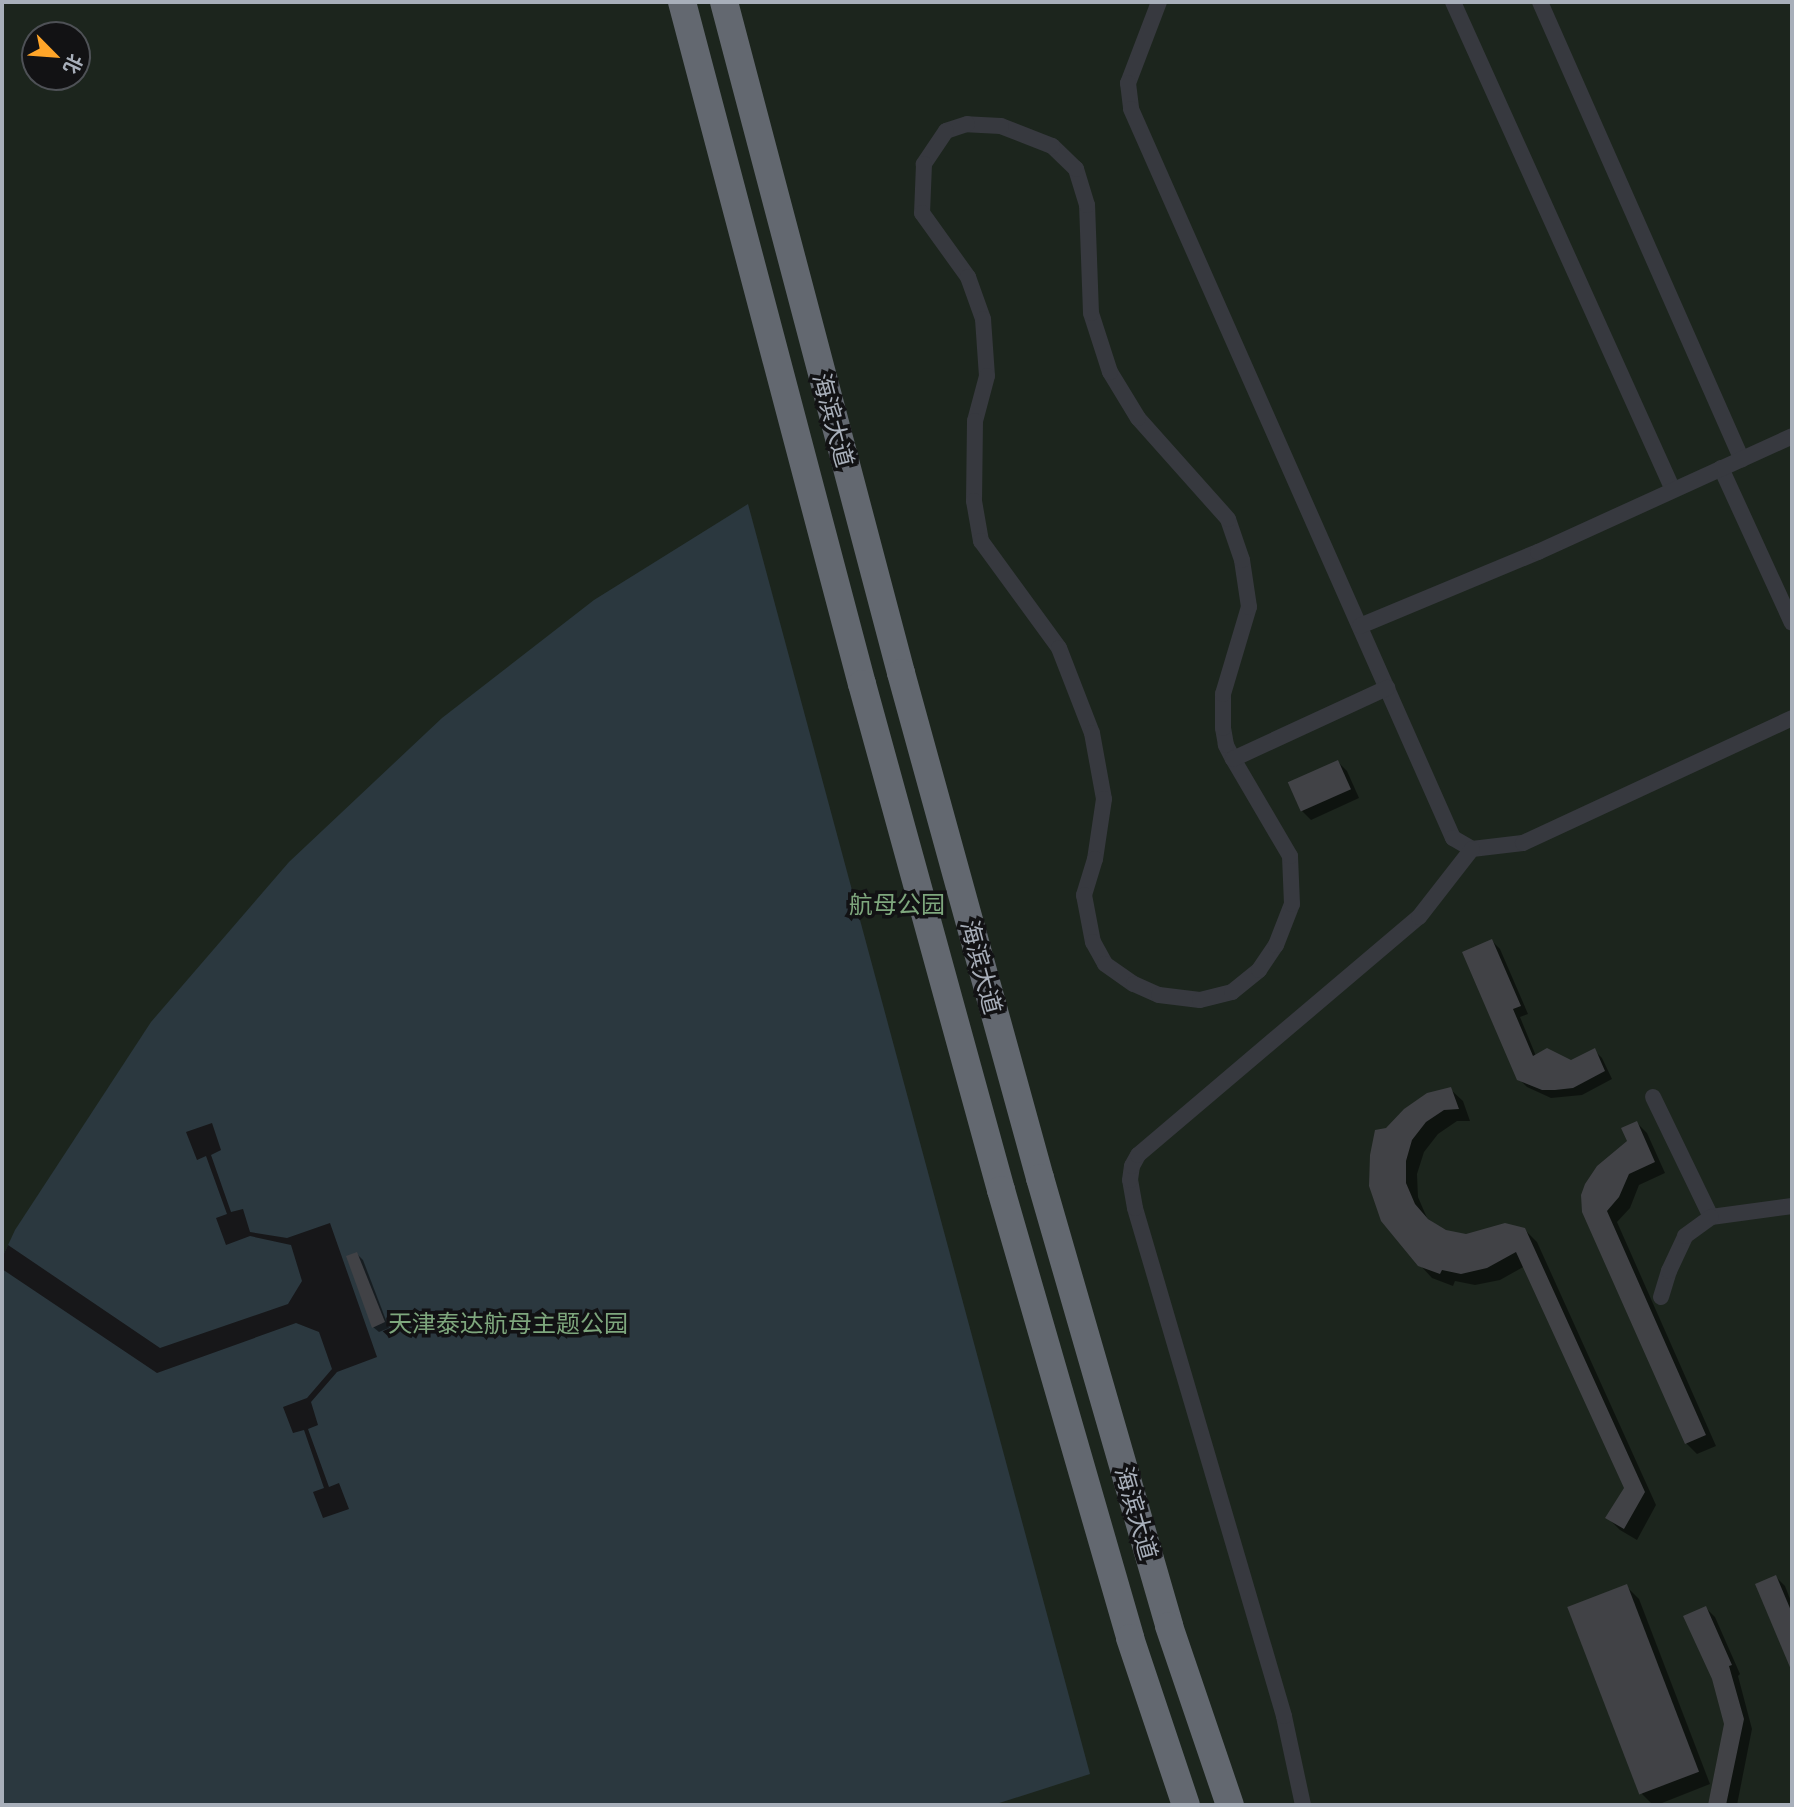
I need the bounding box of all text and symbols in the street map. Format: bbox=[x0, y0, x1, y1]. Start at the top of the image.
north arrow bbox=[21, 21, 91, 91]
text: 北 bbox=[59, 51, 88, 78]
street label: 海滨大道 bbox=[808, 370, 860, 470]
park label: 航母公园 bbox=[849, 890, 945, 918]
street label: 海滨大道 bbox=[956, 917, 1008, 1017]
park label: 天津泰达航母主题公园 bbox=[388, 1309, 628, 1337]
street label: 海滨大道 bbox=[1110, 1463, 1164, 1563]

